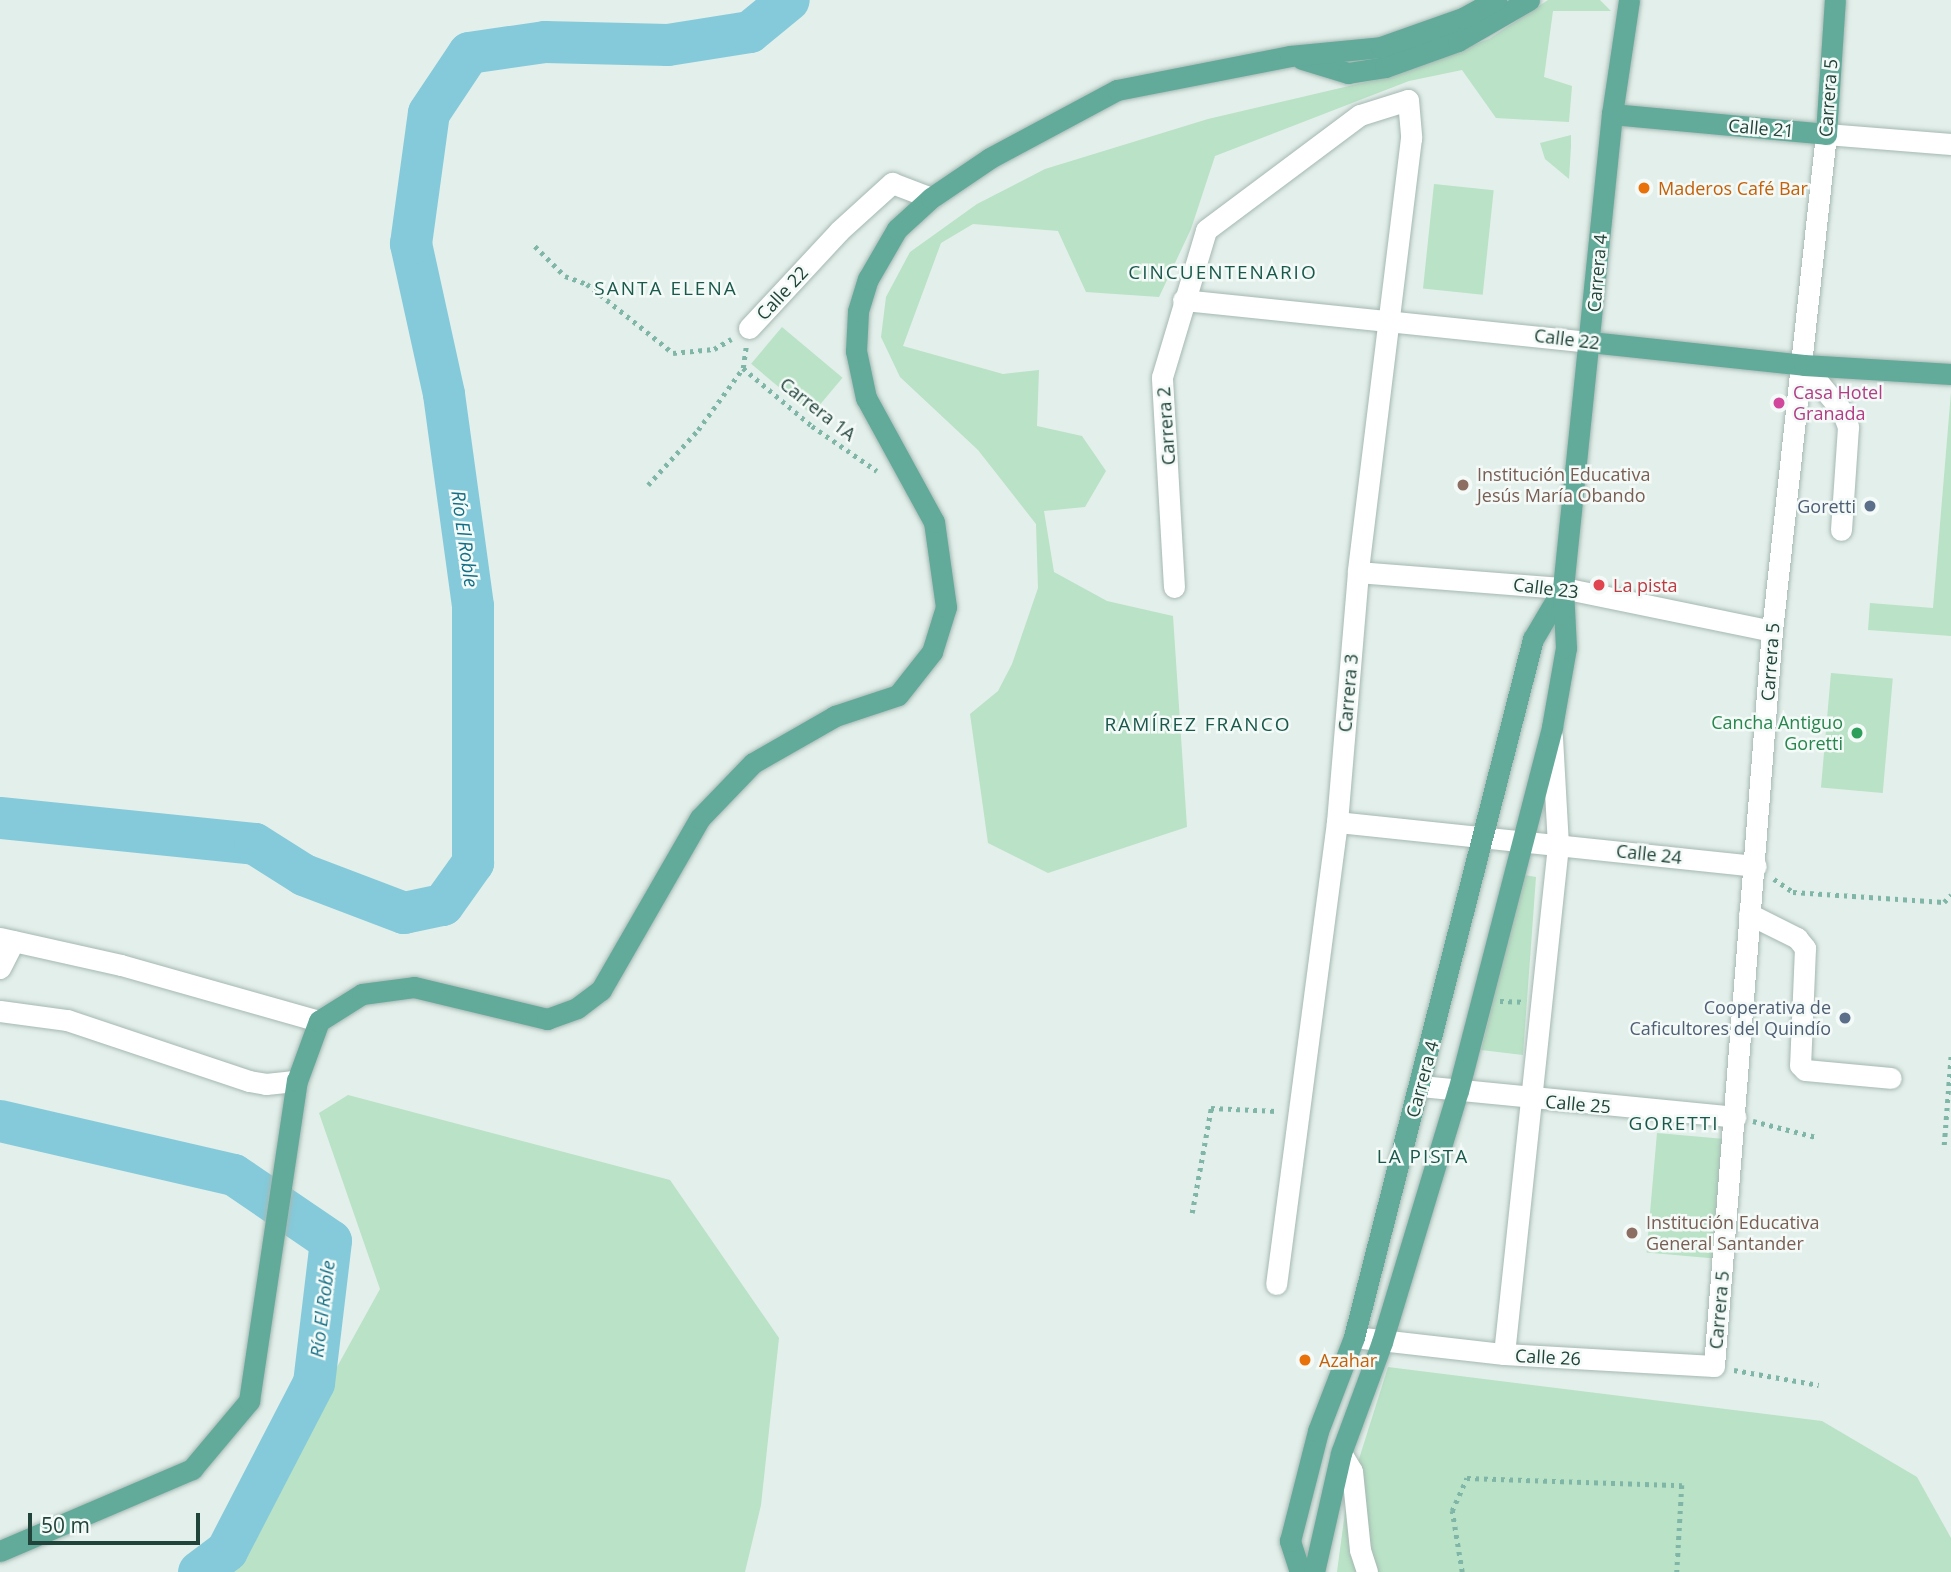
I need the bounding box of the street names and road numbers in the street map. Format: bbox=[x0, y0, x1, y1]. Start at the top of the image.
street label: Carrera 5 bbox=[1814, 58, 1842, 138]
street label: Calle 21 bbox=[1727, 114, 1795, 142]
street label: Carrera 4 bbox=[1583, 233, 1611, 313]
street label: Calle 22 bbox=[752, 262, 812, 324]
street label: Calle 22 bbox=[1533, 324, 1601, 354]
street label: Carrera 1A bbox=[776, 373, 860, 445]
street label: Carrera 2 bbox=[1152, 386, 1180, 466]
street label: Calle 23 bbox=[1512, 573, 1580, 603]
street label: Carrera 5 bbox=[1756, 622, 1784, 702]
street label: Carrera 3 bbox=[1334, 653, 1362, 733]
street label: Calle 24 bbox=[1615, 840, 1683, 868]
street label: Carrera 4 bbox=[1401, 1038, 1443, 1120]
street label: Calle 25 bbox=[1544, 1090, 1612, 1118]
street label: Carrera 5 bbox=[1705, 1270, 1733, 1350]
street label: Calle 26 bbox=[1515, 1344, 1581, 1370]

